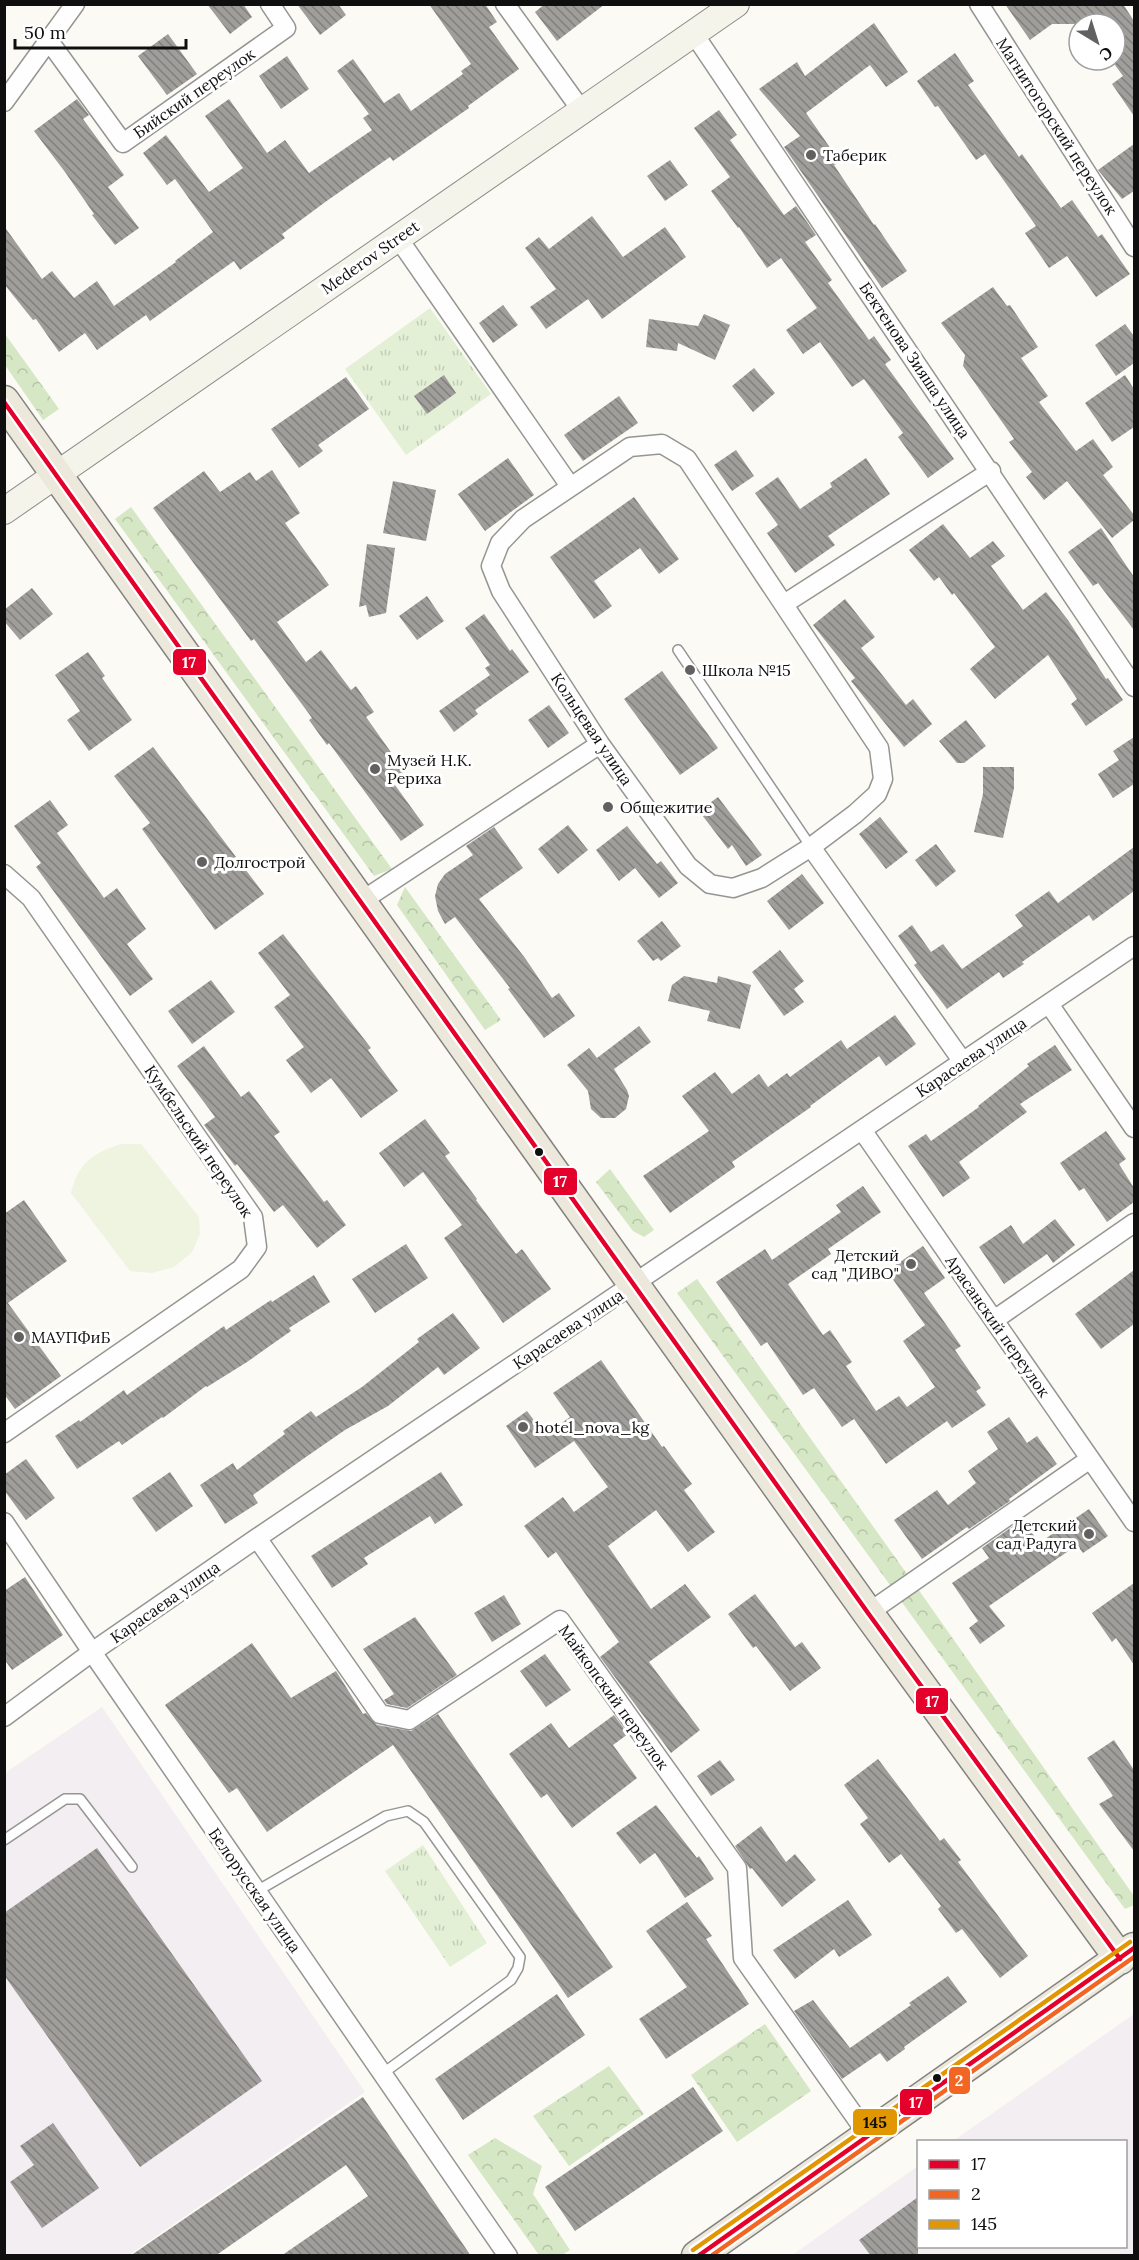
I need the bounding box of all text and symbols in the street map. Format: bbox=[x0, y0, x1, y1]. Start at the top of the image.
scale bar bbox=[15, 12, 186, 50]
north arrow bbox=[1067, 12, 1127, 72]
text: 50 m bbox=[24, 21, 66, 44]
street label: Магнитогорский переулок bbox=[992, 34, 1122, 219]
street label: Бийский переулок bbox=[129, 43, 259, 142]
text: С bbox=[1096, 43, 1117, 65]
place label: Таберик bbox=[823, 145, 887, 165]
marker: Таберик bbox=[804, 148, 818, 162]
street label: Mederov Street bbox=[317, 215, 424, 298]
street label: Бектенова Зияша улица bbox=[855, 278, 975, 442]
line badge: 17 bbox=[172, 648, 207, 676]
text: 17 bbox=[182, 652, 196, 672]
place label: Школа №15 bbox=[702, 660, 791, 680]
marker: Школа №15 bbox=[683, 663, 697, 677]
street label: Кольцевая улица bbox=[547, 669, 637, 789]
place label: Музей Н.К. Рериха bbox=[387, 750, 472, 788]
marker: Музей Н.К. Рериха bbox=[368, 762, 382, 776]
place label: Общежитие bbox=[620, 797, 713, 817]
marker: Общежитие bbox=[601, 800, 615, 814]
place label: Долгострой bbox=[214, 852, 306, 872]
marker: Долгострой bbox=[195, 855, 209, 869]
street label: Карасаева улица bbox=[912, 1013, 1030, 1101]
street label: Кумбельский переулок bbox=[140, 1061, 258, 1221]
unlabelled marker bbox=[533, 1146, 545, 1158]
line badge: 17 bbox=[543, 1167, 578, 1196]
text: 17 bbox=[553, 1171, 567, 1191]
place label: Детский сад "ДИВО" bbox=[811, 1245, 899, 1283]
street label: Арасанский переулок bbox=[941, 1250, 1055, 1401]
marker: Детский сад "ДИВО" bbox=[904, 1257, 918, 1271]
street label: Карасаева улица bbox=[509, 1285, 627, 1373]
place label: МАУПФиБ bbox=[31, 1327, 111, 1347]
marker: МАУПФиБ bbox=[12, 1330, 26, 1344]
place label: hotel_nova_kg bbox=[535, 1417, 650, 1437]
marker: hotel_nova_kg bbox=[516, 1420, 530, 1434]
place label: Детский сад Радуга bbox=[995, 1515, 1077, 1553]
marker: Детский сад Радуга bbox=[1082, 1527, 1096, 1541]
street label: Карасаева улица bbox=[106, 1557, 224, 1647]
street label: Майкопский переулок bbox=[555, 1621, 674, 1774]
line badge: 17 bbox=[915, 1687, 949, 1715]
text: 17 bbox=[925, 1691, 939, 1711]
street label: Белорусская улица bbox=[204, 1824, 306, 1956]
line badge: 2 bbox=[948, 2066, 971, 2095]
text: 2 bbox=[955, 2070, 963, 2090]
unlabelled marker bbox=[931, 2072, 943, 2084]
line badge: 17 bbox=[899, 2088, 933, 2116]
text: 17 bbox=[909, 2092, 923, 2112]
line badge: 145 bbox=[852, 2108, 898, 2136]
text: 145 bbox=[863, 2112, 887, 2132]
legend bbox=[917, 2140, 1127, 2248]
text: 17 bbox=[971, 2152, 986, 2175]
text: 2 bbox=[971, 2182, 981, 2205]
text: 145 bbox=[971, 2212, 997, 2235]

